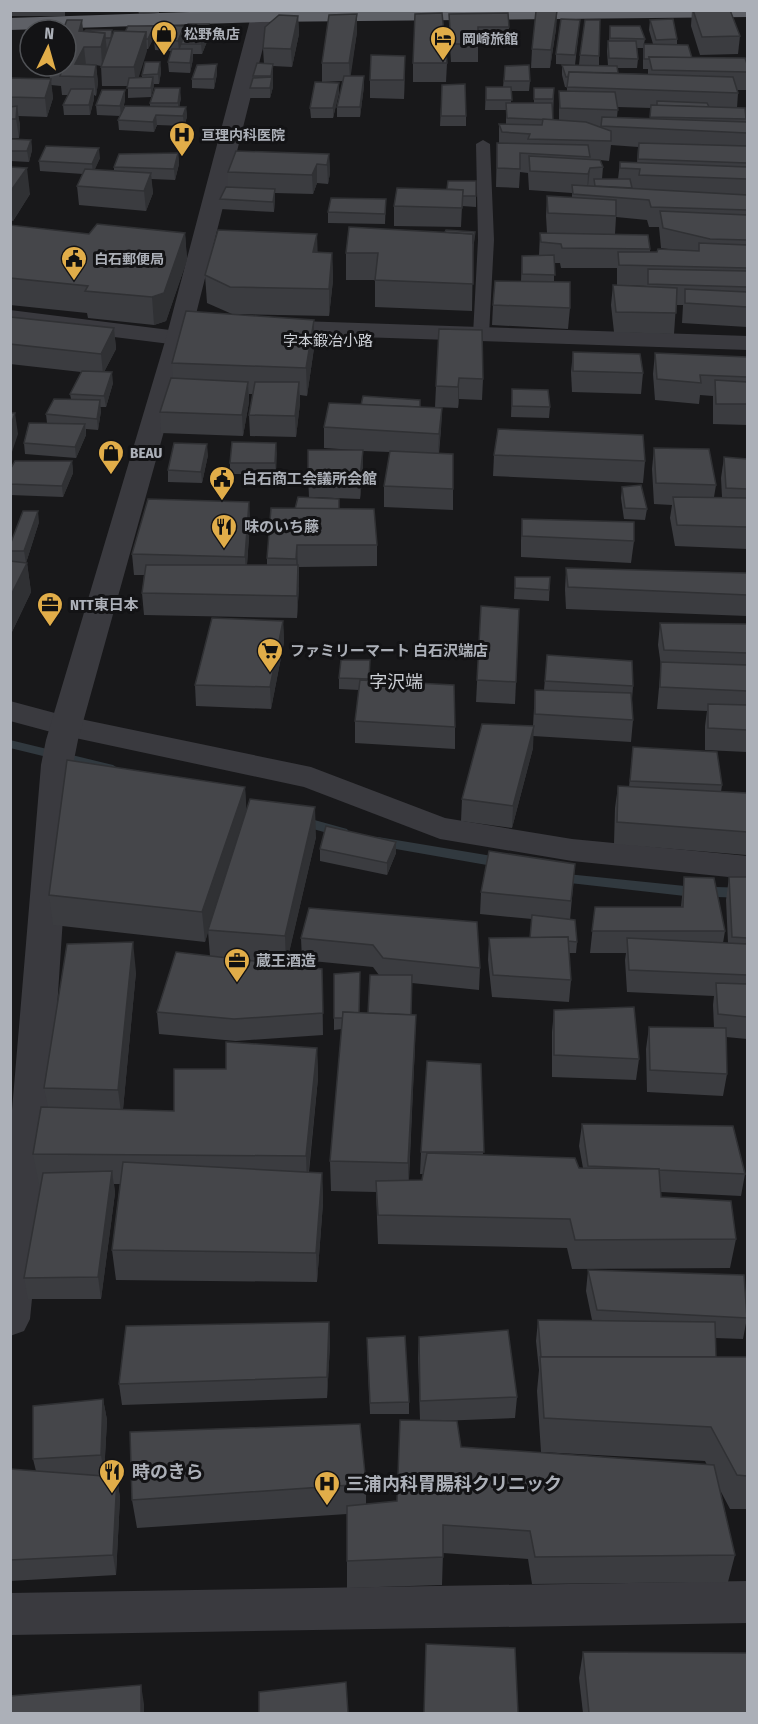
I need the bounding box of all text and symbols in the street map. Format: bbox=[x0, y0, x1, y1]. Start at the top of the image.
north arrow bbox=[18, 18, 78, 78]
shop icon: 松野魚店 bbox=[149, 19, 179, 57]
text: N bbox=[44, 24, 55, 43]
hotel icon: 岡崎旅館 bbox=[428, 24, 458, 62]
place label: 松野魚店 bbox=[184, 26, 240, 43]
place label: 岡崎旅館 bbox=[462, 31, 518, 48]
hospital icon: 亘理内科医院 bbox=[167, 120, 197, 158]
place label: 亘理内科医院 bbox=[201, 127, 285, 144]
public building icon: 白石郵便局 bbox=[59, 244, 89, 282]
place label: 白石郵便局 bbox=[94, 251, 164, 268]
district label: 字本鍛冶小路 bbox=[283, 332, 373, 350]
shop icon: BEAU bbox=[96, 438, 126, 476]
place label: BEAU bbox=[130, 444, 162, 462]
public building icon: 白石商工会議所会館 bbox=[207, 464, 237, 502]
place label: 白石商工会議所会館 bbox=[242, 470, 377, 488]
restaurant icon: 味のいち藤 bbox=[209, 512, 239, 550]
place label: 味のいち藤 bbox=[244, 518, 319, 536]
office icon: NTT東日本 bbox=[35, 590, 65, 628]
place label: NTT東日本 bbox=[70, 596, 139, 614]
supermarket icon: ファミリーマート 白石沢端店 bbox=[255, 636, 285, 674]
place label: ファミリーマート 白石沢端店 bbox=[290, 642, 488, 660]
district label: 字沢端 bbox=[369, 671, 423, 693]
office icon: 蔵王酒造 bbox=[222, 946, 252, 984]
place label: 蔵王酒造 bbox=[256, 952, 316, 970]
restaurant icon: 時のきら bbox=[97, 1457, 127, 1495]
place label: 時のきら bbox=[132, 1461, 203, 1483]
hospital icon: 三浦内科胃腸科クリニック bbox=[312, 1469, 342, 1507]
place label: 三浦内科胃腸科クリニック bbox=[346, 1473, 562, 1495]

